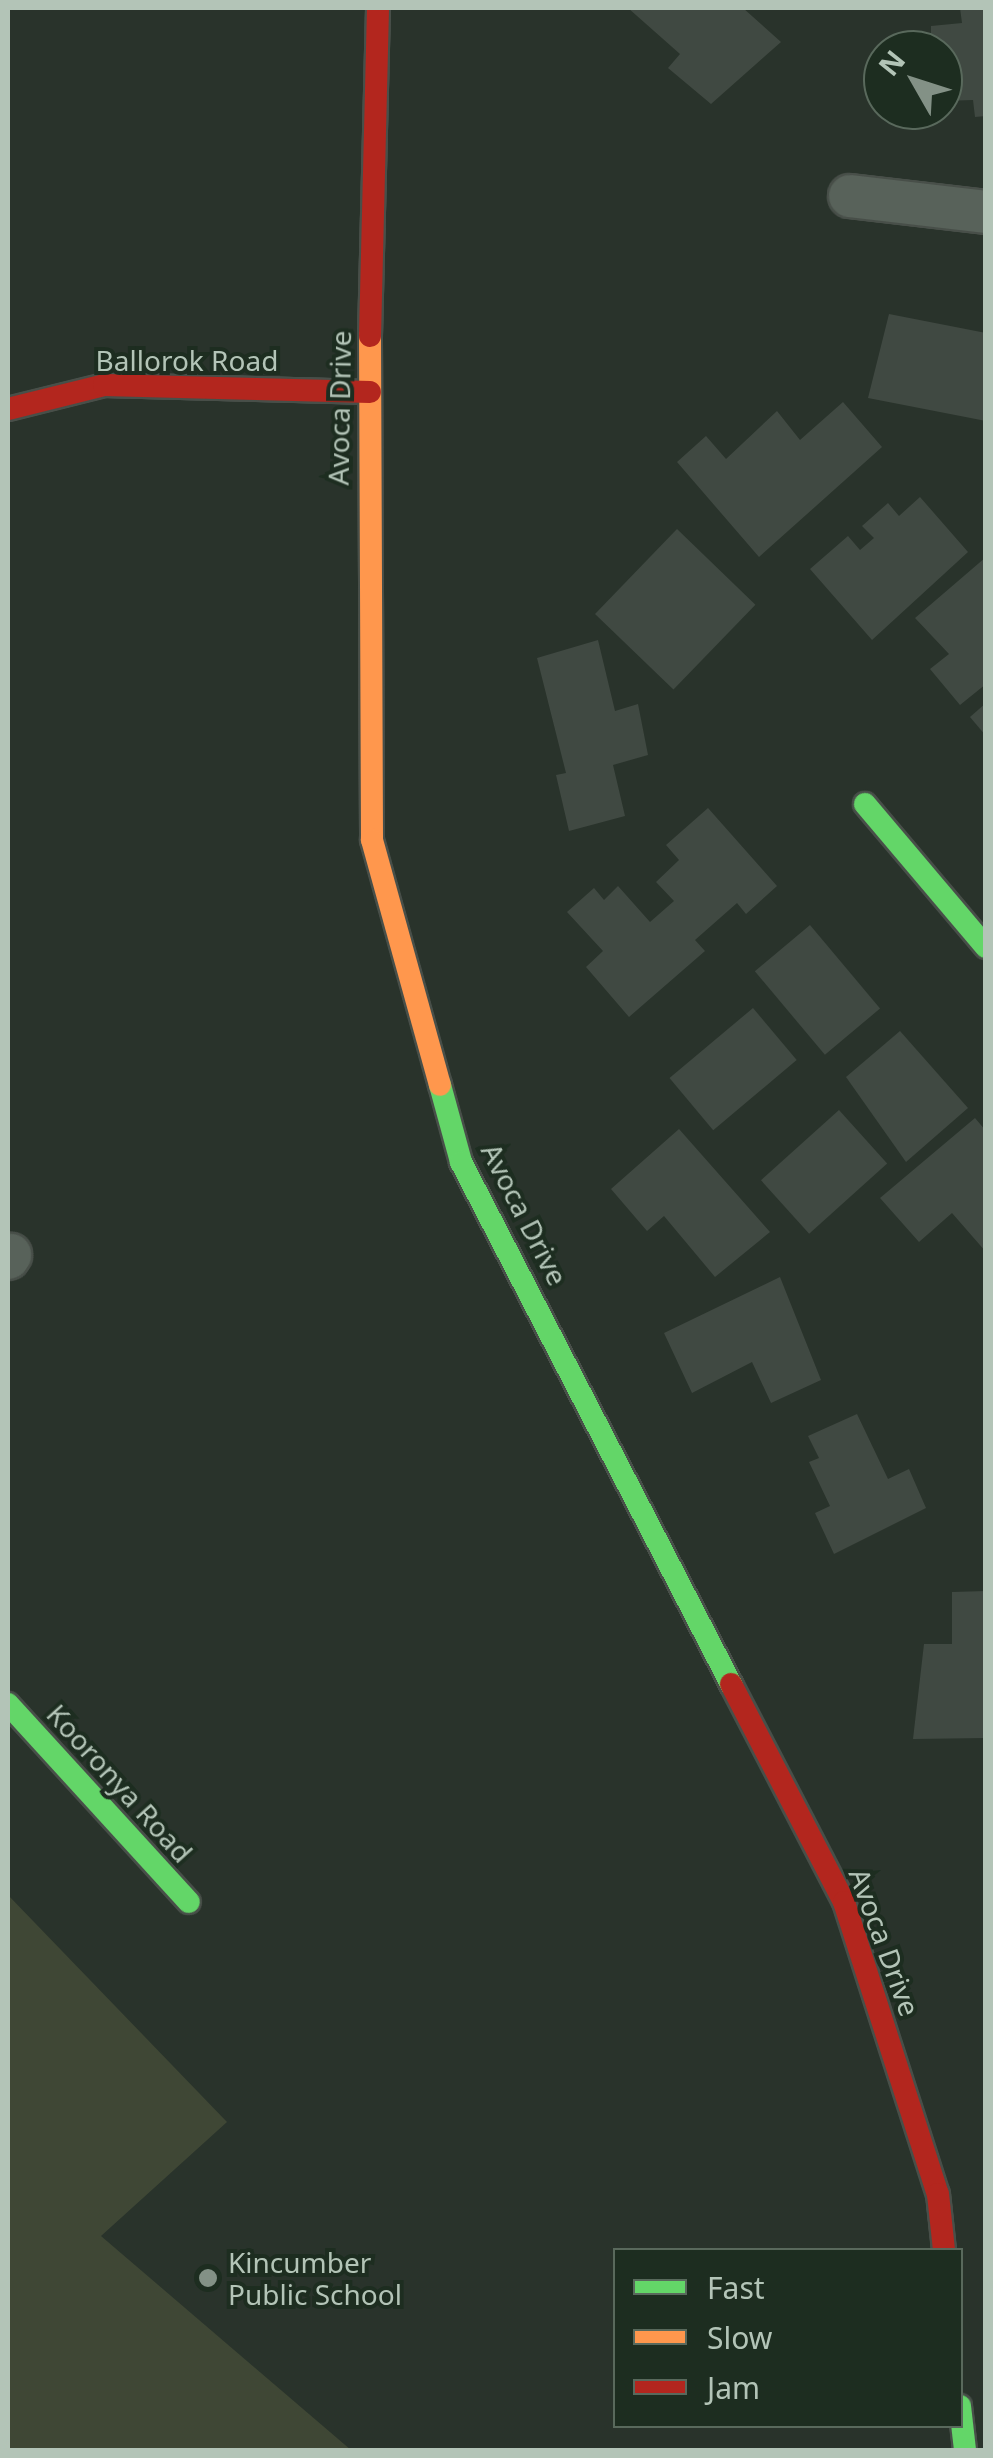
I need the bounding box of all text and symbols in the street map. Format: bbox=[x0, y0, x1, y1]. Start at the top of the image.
north arrow bbox=[863, 30, 963, 130]
text: N bbox=[869, 42, 913, 83]
street label: Avoca Drive bbox=[321, 330, 357, 486]
street label: Ballorok Road bbox=[96, 343, 278, 377]
street label: Avoca Drive bbox=[475, 1137, 575, 1291]
street label: Kooronya Road bbox=[40, 1697, 200, 1869]
street label: Avoca Drive bbox=[843, 1864, 927, 2020]
place label: Kincumber Public School bbox=[228, 2245, 402, 2311]
legend bbox=[613, 2248, 963, 2428]
marker: Kincumber Public School bbox=[197, 2267, 219, 2289]
text: Fast bbox=[707, 2267, 765, 2308]
text: Slow bbox=[707, 2317, 772, 2358]
text: Jam bbox=[707, 2367, 760, 2408]

